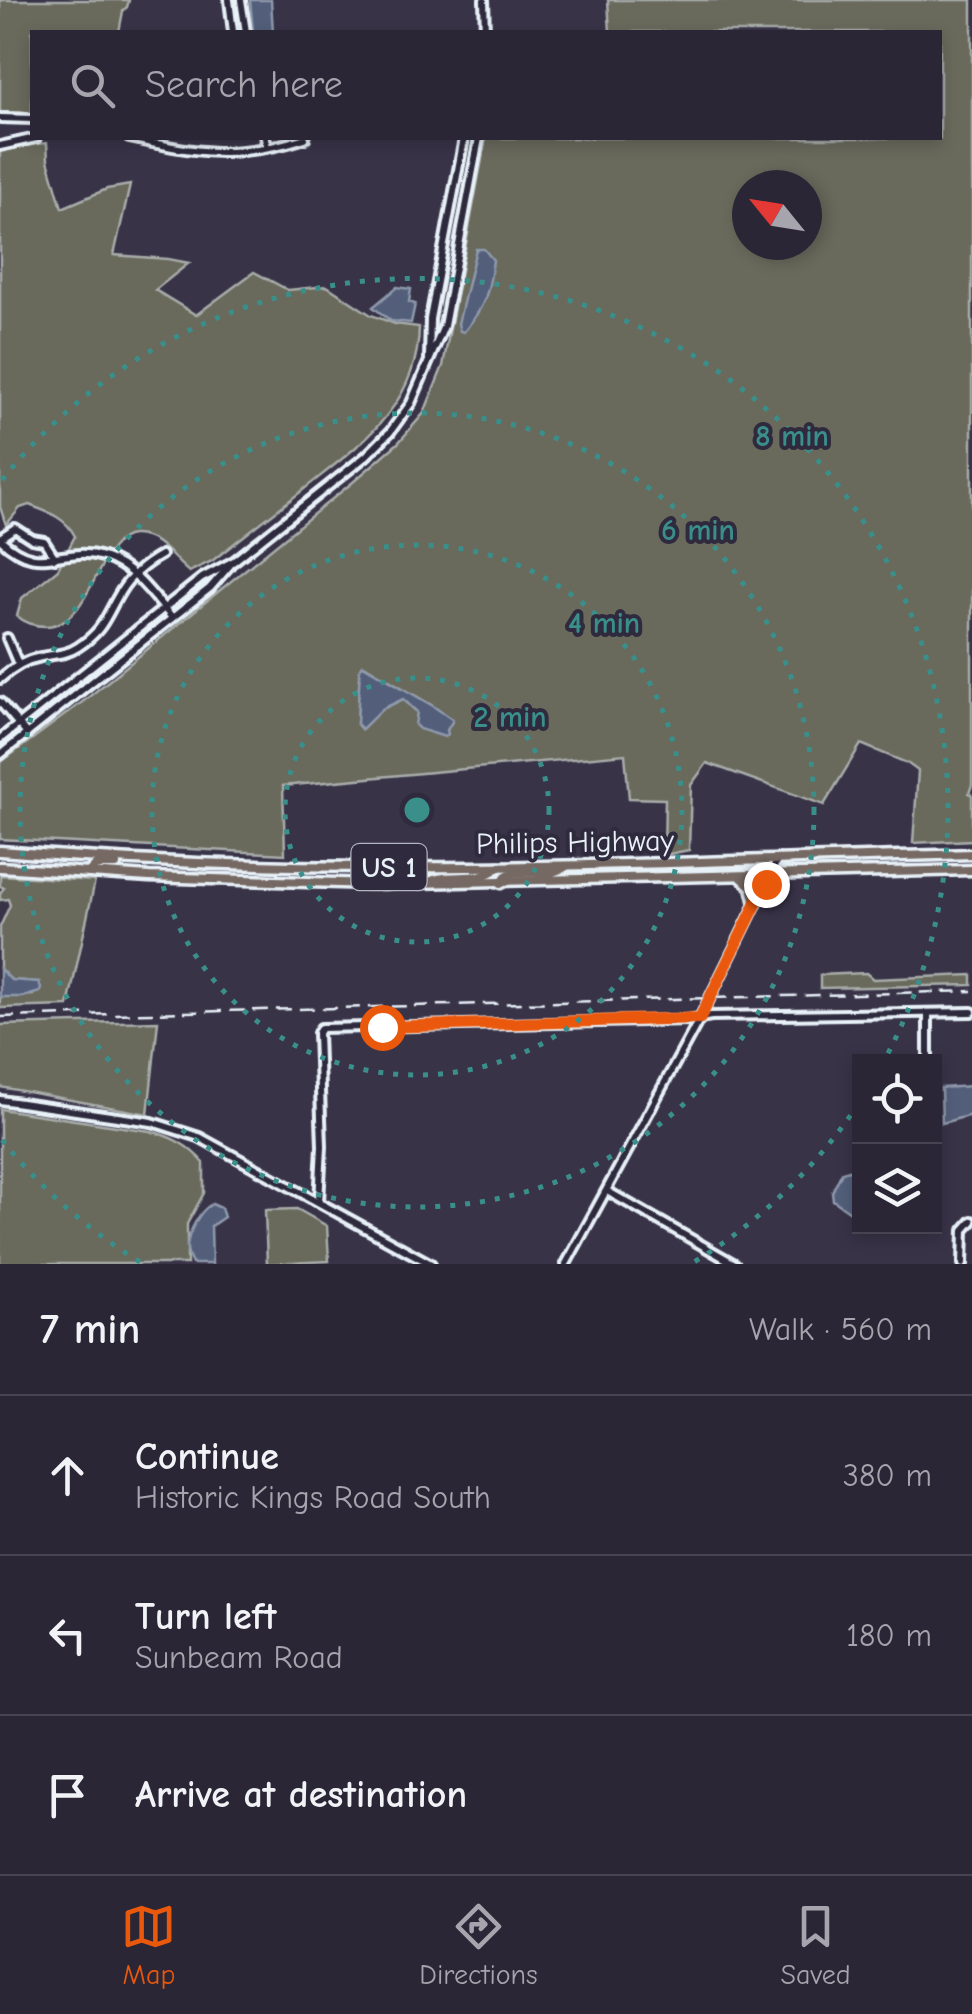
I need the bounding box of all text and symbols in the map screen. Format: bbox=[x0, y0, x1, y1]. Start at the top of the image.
search box bbox=[30, 30, 942, 140]
icon: search bbox=[65, 58, 120, 113]
text: Search here bbox=[145, 63, 343, 107]
north arrow bbox=[732, 170, 822, 260]
text: 8 min bbox=[755, 419, 829, 454]
text: 6 min bbox=[661, 513, 735, 548]
text: 4 min bbox=[568, 606, 640, 641]
text: 2 min bbox=[473, 700, 547, 735]
centre of rings bbox=[399, 792, 435, 828]
street label: Philips Highway bbox=[476, 823, 675, 862]
road number: US 1 bbox=[352, 844, 426, 890]
route end bbox=[744, 862, 790, 908]
route start bbox=[360, 1005, 406, 1051]
map controls bbox=[852, 1054, 942, 1234]
button: locate bbox=[852, 1054, 942, 1144]
button: layers bbox=[852, 1144, 942, 1234]
text: 7 min bbox=[40, 1305, 140, 1354]
text: Walk · 560 m bbox=[749, 1311, 932, 1348]
text: Continue bbox=[135, 1435, 279, 1479]
icon: ahead bbox=[40, 1448, 95, 1503]
text: 380 m bbox=[843, 1457, 932, 1494]
text: Historic Kings Road South bbox=[135, 1479, 491, 1516]
text: Turn left bbox=[135, 1595, 276, 1639]
icon: left bbox=[40, 1608, 95, 1663]
text: 180 m bbox=[846, 1617, 932, 1654]
text: Sunbeam Road bbox=[135, 1639, 343, 1676]
icon: arrive bbox=[40, 1768, 95, 1823]
text: Arrive at destination bbox=[135, 1773, 467, 1817]
tab: Map bbox=[121, 1899, 176, 1991]
tab: Directions bbox=[419, 1899, 538, 1991]
tab: Saved bbox=[781, 1899, 851, 1991]

